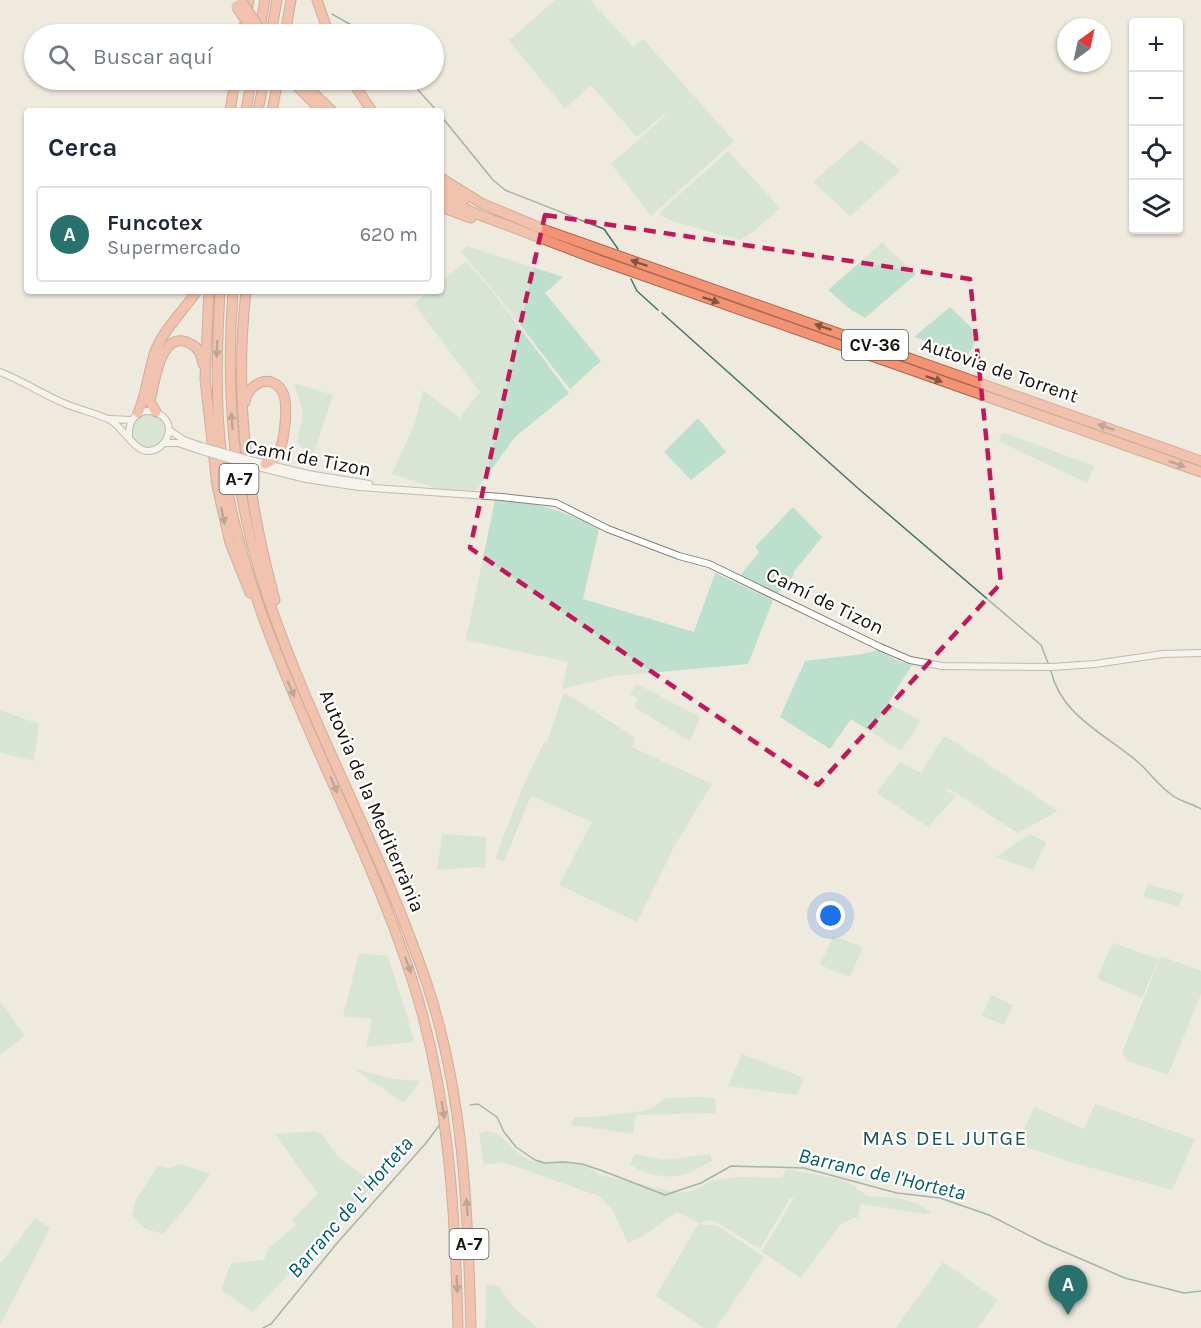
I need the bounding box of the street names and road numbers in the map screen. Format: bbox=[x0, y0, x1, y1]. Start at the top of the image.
road number: CV-36 bbox=[842, 330, 908, 360]
street label: Autovia de Torrent bbox=[919, 332, 1082, 408]
street label: Camí de Tizon bbox=[243, 434, 373, 482]
road number: A-7 bbox=[220, 464, 258, 494]
street label: Camí de Tizon bbox=[762, 563, 888, 639]
street label: Autovia de la Mediterrània bbox=[315, 686, 429, 916]
road number: A-7 bbox=[450, 1229, 488, 1259]

